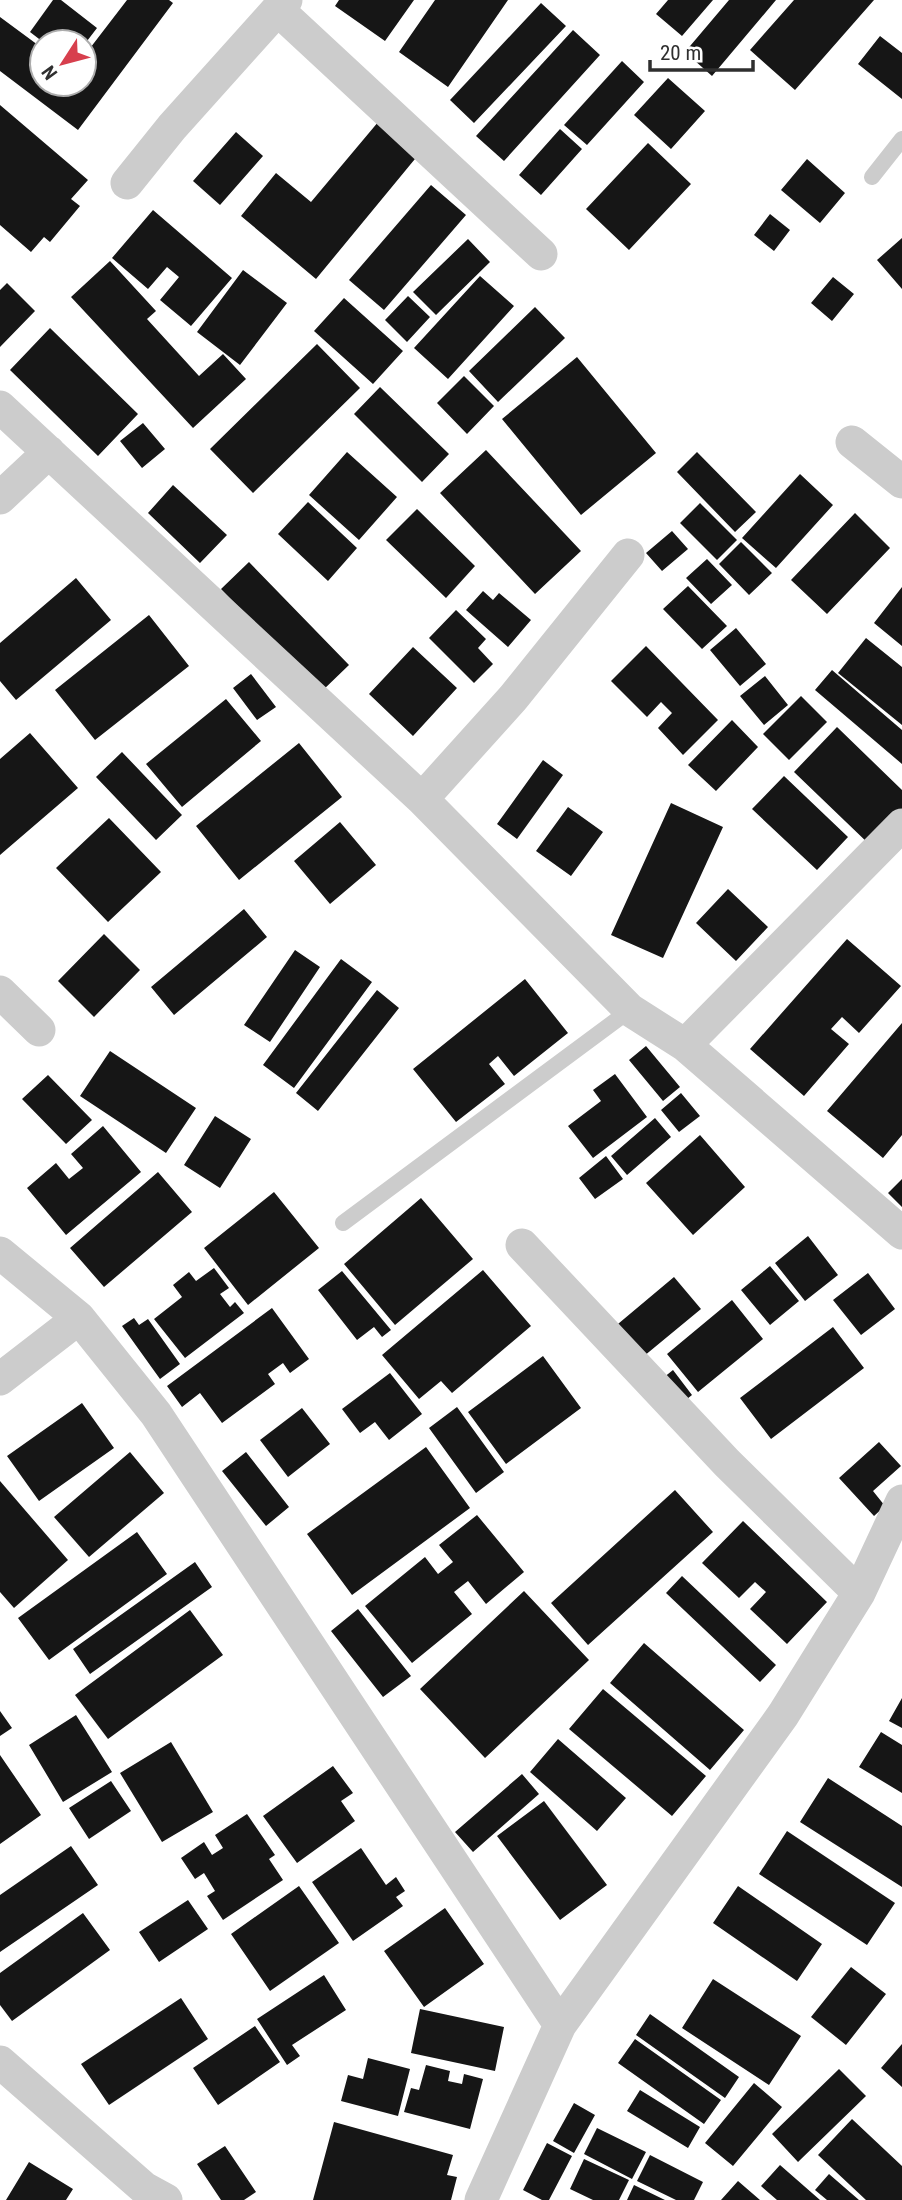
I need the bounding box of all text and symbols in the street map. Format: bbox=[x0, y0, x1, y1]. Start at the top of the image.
north arrow bbox=[28, 28, 98, 98]
scale bar bbox=[650, 28, 753, 72]
text: 20 m bbox=[660, 41, 701, 65]
text: N bbox=[37, 61, 62, 84]

